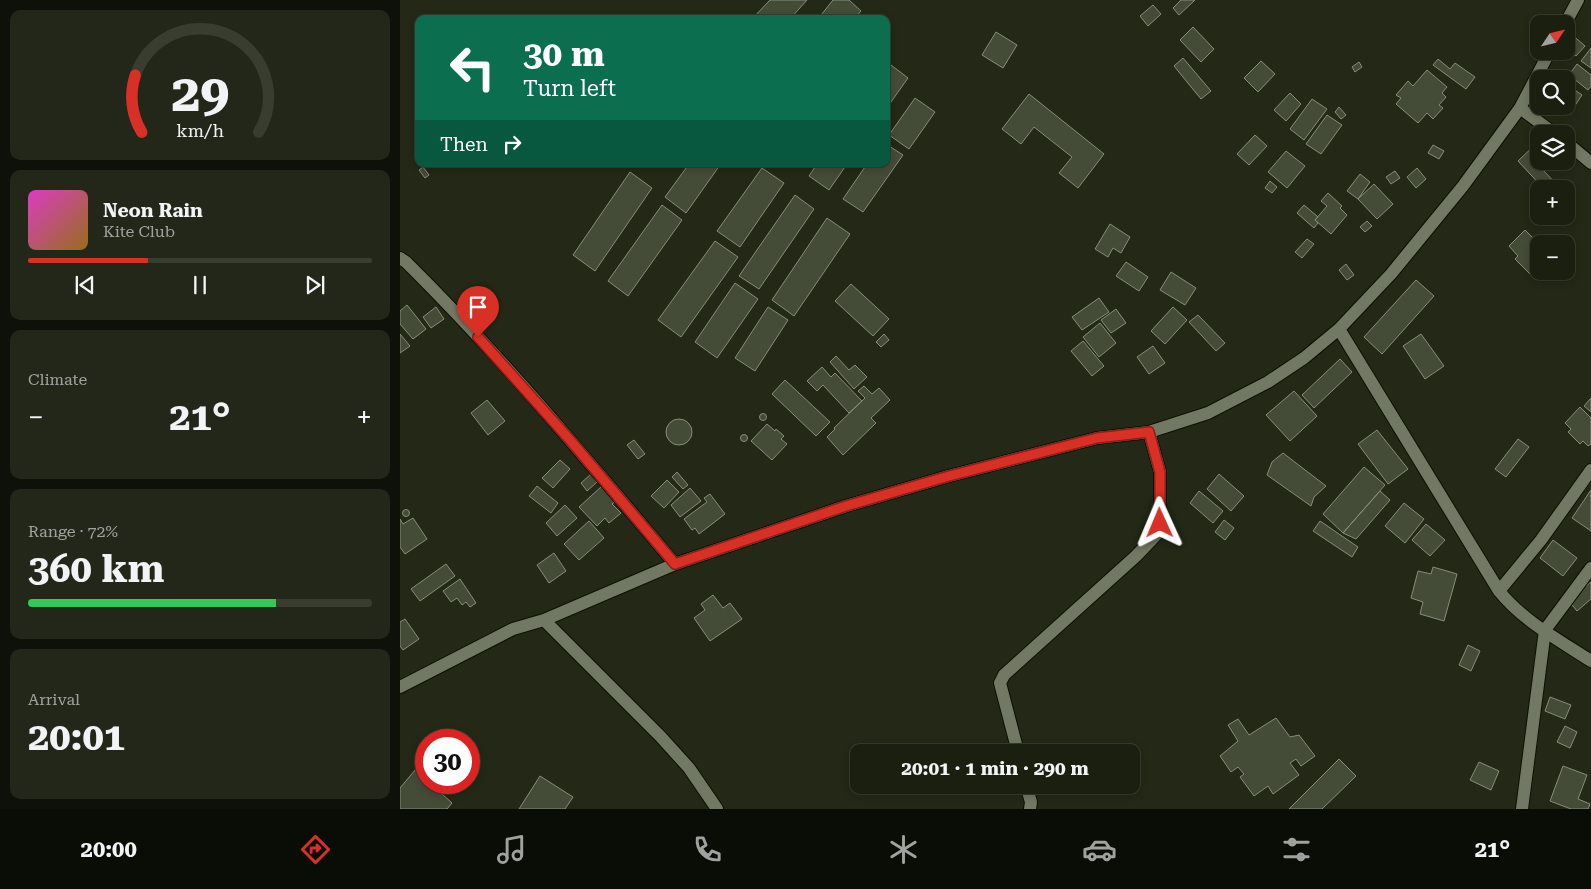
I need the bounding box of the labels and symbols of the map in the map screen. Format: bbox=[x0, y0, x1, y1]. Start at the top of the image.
north arrow bbox=[1530, 15, 1575, 60]
pin bbox=[457, 286, 499, 337]
position arrow bbox=[1133, 496, 1185, 548]
speed limit sign: 30 bbox=[415, 729, 480, 794]

